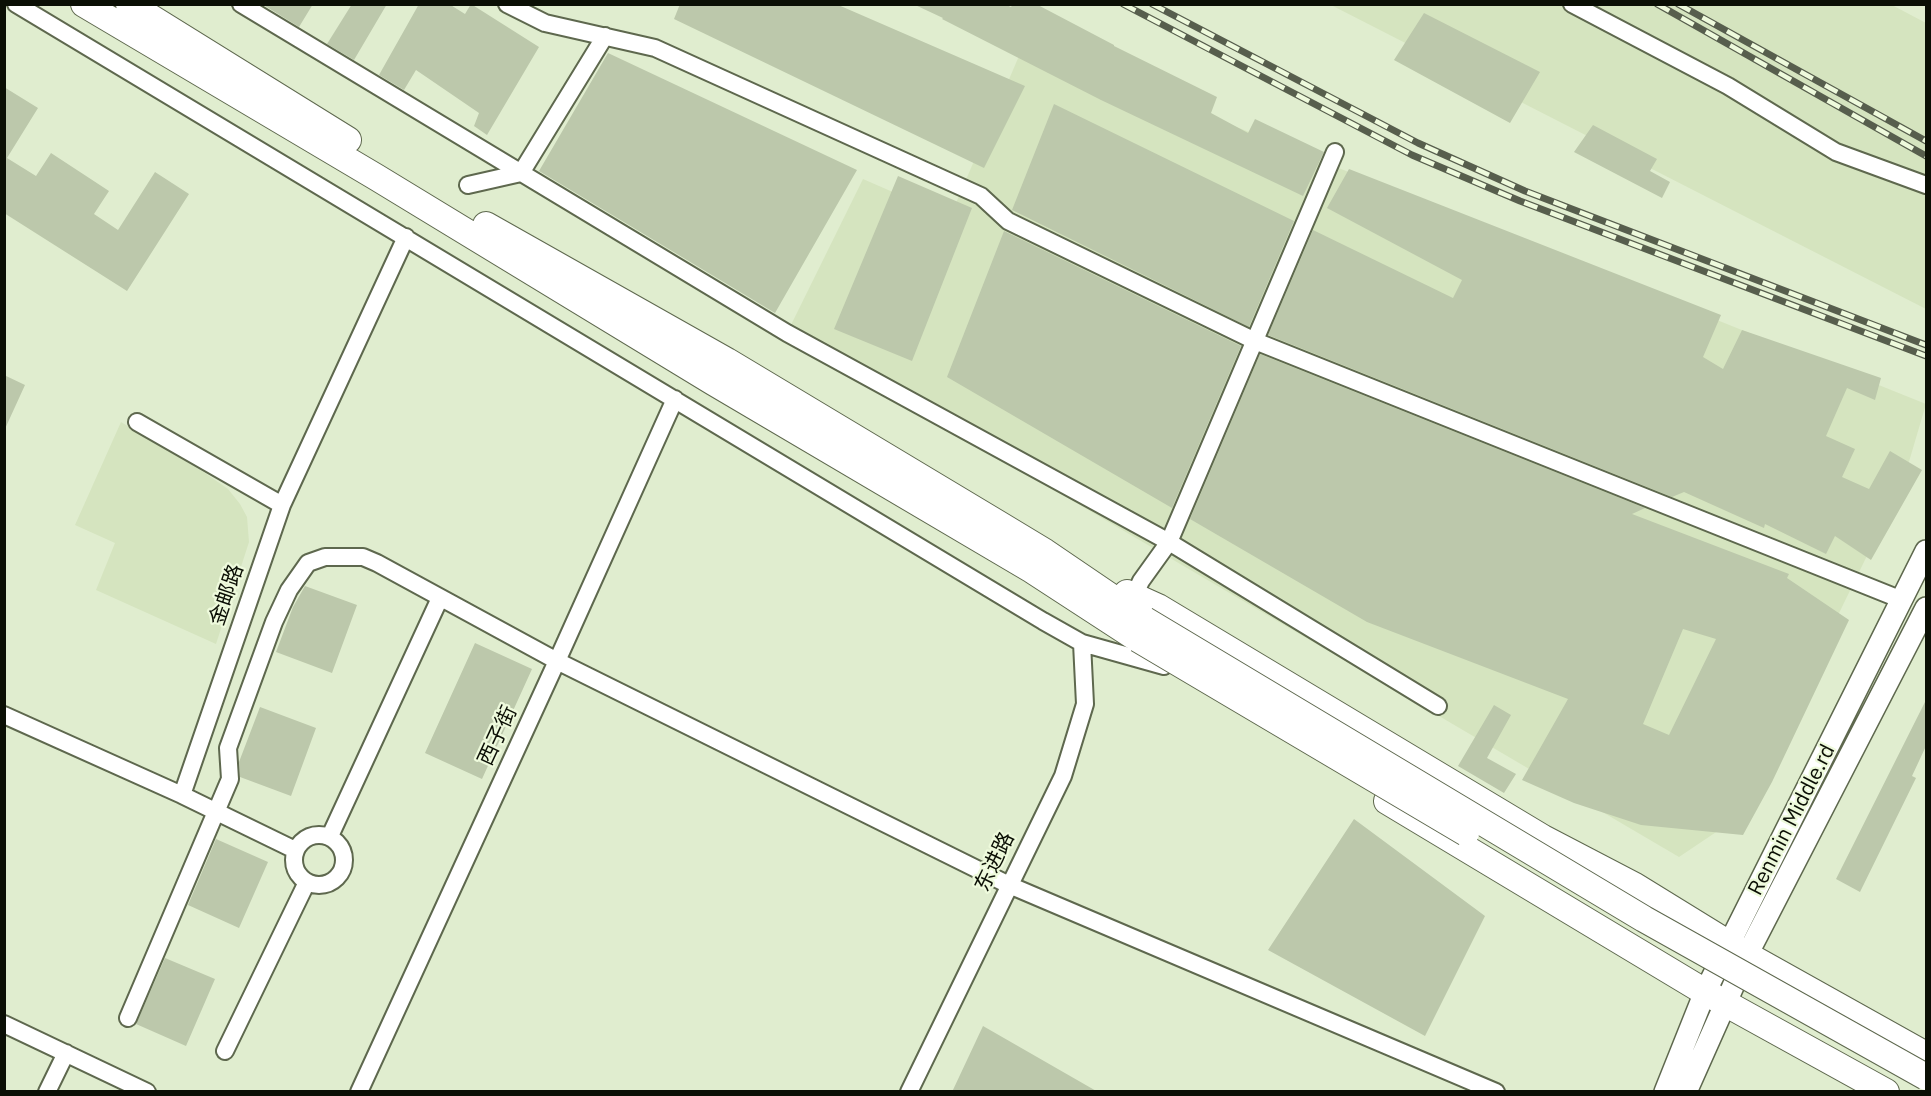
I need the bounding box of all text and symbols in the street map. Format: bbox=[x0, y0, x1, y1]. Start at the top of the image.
street label: 金邮路 bbox=[205, 561, 249, 629]
street label: 西子街 bbox=[473, 702, 523, 770]
street label: Renmin Middle.rd bbox=[1743, 740, 1841, 900]
street label: 东进路 bbox=[970, 828, 1020, 896]

